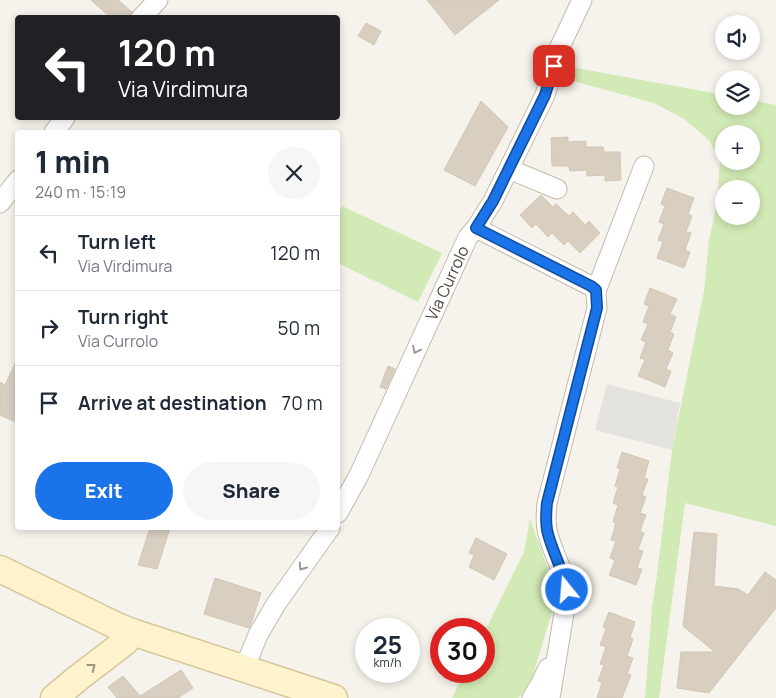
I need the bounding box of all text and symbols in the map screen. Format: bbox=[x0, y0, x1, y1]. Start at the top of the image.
map controls bbox=[715, 15, 760, 225]
button: sound bbox=[715, 15, 760, 60]
text: 120 m bbox=[118, 29, 216, 77]
icon: left bbox=[35, 35, 100, 100]
pin bbox=[533, 45, 575, 87]
icon: arrive bbox=[540, 52, 568, 80]
button: layers bbox=[715, 70, 760, 115]
text: Via Virdimura bbox=[118, 74, 248, 104]
button: + bbox=[715, 125, 760, 170]
text: 1 min bbox=[35, 141, 110, 182]
button: close bbox=[268, 147, 320, 199]
button: − bbox=[715, 180, 760, 225]
text: 240 m · 15:19 bbox=[35, 181, 126, 203]
text: Turn left bbox=[78, 229, 156, 255]
icon: left bbox=[35, 239, 63, 267]
text: 120 m bbox=[270, 240, 320, 266]
street label: Via Currolo bbox=[420, 242, 474, 324]
text: Via Virdimura bbox=[78, 255, 172, 277]
text: Turn right bbox=[78, 304, 168, 330]
icon: right bbox=[35, 314, 63, 342]
text: 50 m bbox=[278, 315, 320, 341]
text: Via Currolo bbox=[78, 330, 158, 352]
one-way arrow bbox=[412, 345, 422, 354]
icon: arrive bbox=[35, 389, 63, 417]
text: Arrive at destination bbox=[78, 390, 267, 416]
text: 70 m bbox=[282, 390, 323, 416]
button: Exit bbox=[35, 462, 173, 520]
button: Share bbox=[183, 462, 320, 520]
one-way arrow bbox=[299, 562, 308, 571]
position arrow bbox=[540, 563, 592, 615]
speed limit sign: 30 bbox=[430, 618, 495, 683]
text: 25 bbox=[373, 627, 402, 662]
text: km/h bbox=[374, 654, 401, 671]
one-way arrow bbox=[86, 664, 95, 673]

